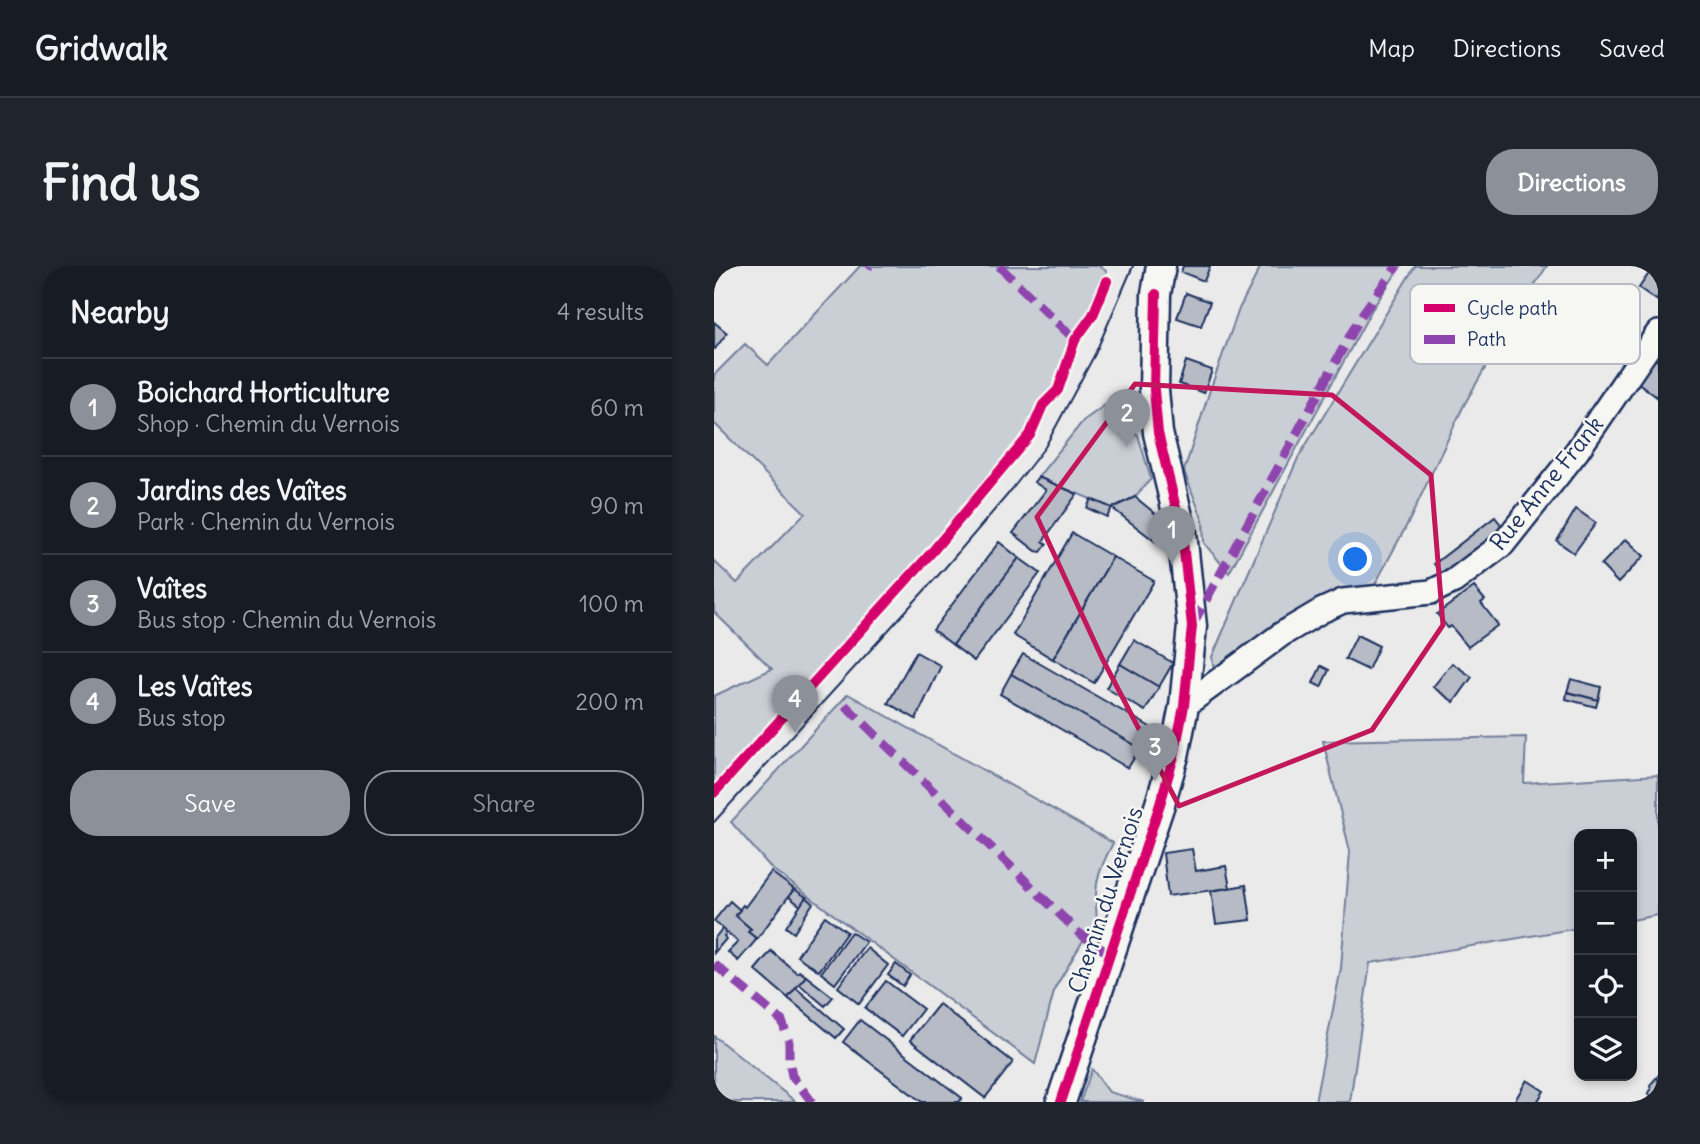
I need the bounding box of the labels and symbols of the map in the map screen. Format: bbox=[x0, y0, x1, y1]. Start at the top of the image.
legend bbox=[1410, 284, 1640, 364]
text: Cycle path bbox=[1467, 296, 1558, 320]
text: Path bbox=[1467, 327, 1506, 351]
pin: 2 bbox=[1104, 389, 1150, 447]
street label: Rue Anne Frank bbox=[1483, 410, 1609, 556]
pin: 1 bbox=[1149, 506, 1195, 564]
your location bbox=[1338, 542, 1372, 576]
pin: 4 bbox=[772, 675, 818, 733]
pin: 3 bbox=[1132, 723, 1178, 781]
street label: Chemin du Vernois bbox=[1061, 803, 1149, 997]

